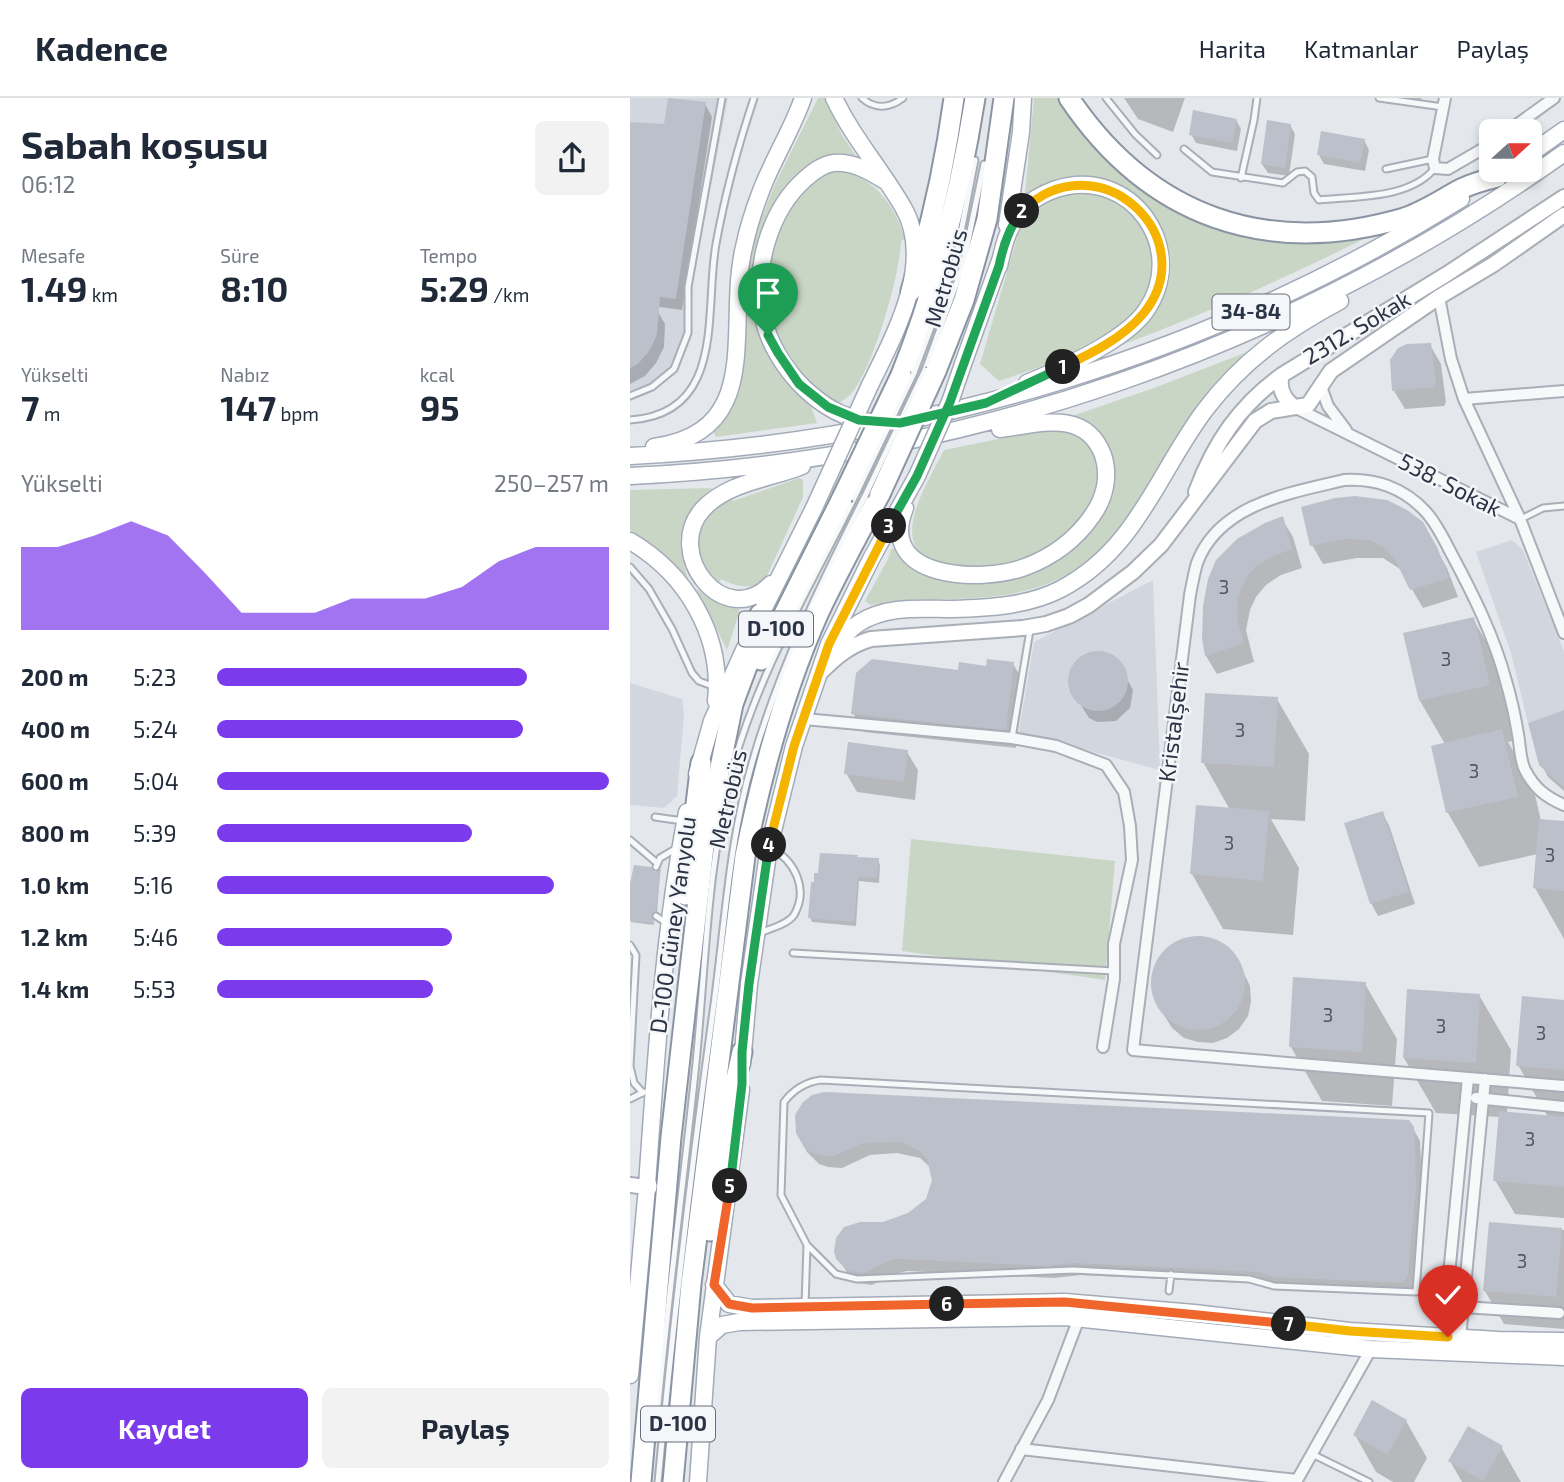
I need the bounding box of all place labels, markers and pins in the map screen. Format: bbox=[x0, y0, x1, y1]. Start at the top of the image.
pin: 2 bbox=[1004, 194, 1040, 228]
pin bbox=[738, 263, 798, 335]
pin: 1 bbox=[1046, 350, 1080, 384]
pin: 3 bbox=[872, 508, 906, 544]
pin: 4 bbox=[752, 828, 786, 862]
pin: 5 bbox=[712, 1168, 748, 1204]
pin bbox=[1418, 1265, 1478, 1337]
pin: 6 bbox=[930, 1286, 964, 1322]
pin: 7 bbox=[1272, 1306, 1306, 1342]

